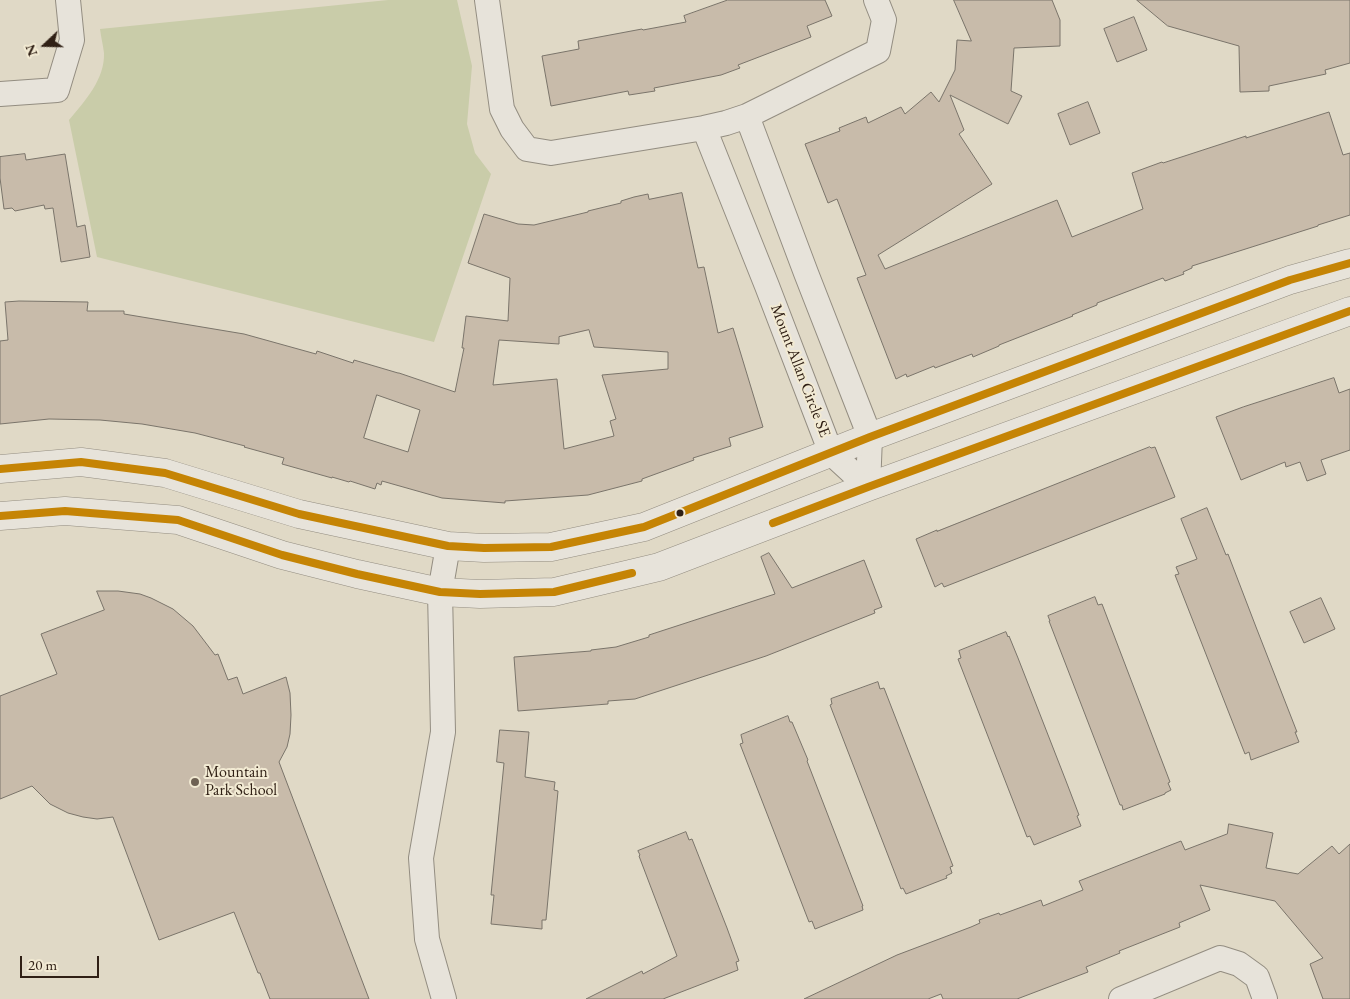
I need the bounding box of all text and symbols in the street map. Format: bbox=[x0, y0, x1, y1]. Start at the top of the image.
north arrow bbox=[20, 20, 70, 70]
text: N bbox=[21, 42, 41, 59]
street label: Mount Allan Circle SE bbox=[766, 302, 834, 440]
unlabelled marker bbox=[675, 508, 685, 518]
place label: Mountain Park School bbox=[205, 763, 277, 801]
marker: Mountain Park School bbox=[189, 776, 201, 788]
scale bar bbox=[22, 946, 101, 978]
text: 20 m bbox=[28, 955, 57, 974]

